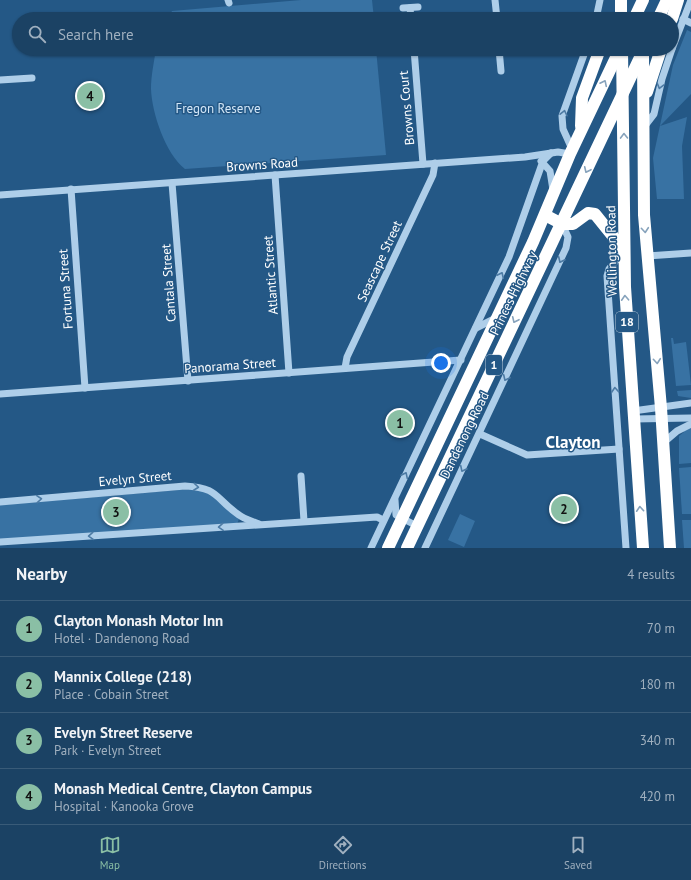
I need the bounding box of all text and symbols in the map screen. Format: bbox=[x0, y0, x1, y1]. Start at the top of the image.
search box bbox=[12, 12, 679, 56]
icon: search bbox=[26, 23, 48, 45]
text: Search here bbox=[58, 25, 134, 44]
street label: Browns Court bbox=[395, 69, 418, 146]
one-way arrow bbox=[599, 80, 606, 88]
pin: 4 bbox=[77, 81, 103, 111]
one-way arrow bbox=[656, 83, 664, 89]
park label: Fregon Reserve bbox=[175, 100, 261, 117]
one-way arrow bbox=[559, 109, 567, 116]
one-way arrow bbox=[619, 133, 628, 139]
street label: Browns Road bbox=[226, 154, 299, 175]
one-way arrow bbox=[584, 165, 592, 173]
street label: Wellington Road bbox=[602, 205, 621, 297]
street label: Seascape Street bbox=[353, 217, 406, 305]
one-way arrow bbox=[640, 227, 649, 233]
street label: Atlantic Street bbox=[259, 234, 282, 315]
street label: Cantala Street bbox=[157, 243, 180, 323]
street label: Fortuna Street bbox=[54, 248, 77, 330]
street label: Princes Highway bbox=[486, 248, 541, 338]
one-way arrow bbox=[558, 255, 566, 263]
one-way arrow bbox=[496, 272, 504, 280]
one-way arrow bbox=[621, 295, 630, 301]
road number: 18 bbox=[616, 312, 638, 332]
one-way arrow bbox=[512, 316, 520, 324]
your location bbox=[431, 353, 451, 373]
street label: Panorama Street bbox=[184, 354, 277, 377]
road number: 1 bbox=[486, 355, 502, 375]
one-way arrow bbox=[652, 358, 661, 364]
one-way arrow bbox=[503, 373, 511, 381]
one-way arrow bbox=[611, 387, 620, 393]
street label: Dandenong Road bbox=[436, 389, 493, 482]
pin: 1 bbox=[387, 408, 413, 438]
district label: Clayton bbox=[545, 431, 601, 453]
one-way arrow bbox=[460, 464, 468, 472]
street label: Evelyn Street bbox=[98, 467, 173, 490]
one-way arrow bbox=[401, 472, 408, 479]
one-way arrow bbox=[193, 482, 199, 491]
one-way arrow bbox=[36, 494, 42, 503]
pin: 2 bbox=[551, 494, 577, 524]
pin: 3 bbox=[103, 497, 129, 527]
one-way arrow bbox=[636, 506, 645, 512]
one-way arrow bbox=[218, 523, 224, 532]
one-way arrow bbox=[88, 532, 94, 541]
text: Nearby bbox=[16, 563, 67, 585]
text: 4 results bbox=[627, 566, 675, 583]
text: Clayton Monash Motor Inn bbox=[54, 611, 223, 630]
text: 1 bbox=[25, 620, 33, 637]
text: 70 m bbox=[647, 620, 675, 637]
text: Hotel · Dandenong Road bbox=[54, 630, 190, 647]
text: Mannix College (218) bbox=[54, 667, 192, 686]
text: 2 bbox=[25, 676, 33, 693]
text: 180 m bbox=[640, 676, 675, 693]
text: Place · Cobain Street bbox=[54, 686, 169, 703]
text: Evelyn Street Reserve bbox=[54, 723, 193, 742]
text: 3 bbox=[25, 732, 33, 749]
text: 340 m bbox=[640, 732, 675, 749]
text: Park · Evelyn Street bbox=[54, 742, 161, 759]
text: Monash Medical Centre, Clayton Campus bbox=[54, 779, 312, 798]
text: 4 bbox=[25, 788, 33, 805]
text: 420 m bbox=[640, 788, 675, 805]
text: Hospital · Kanooka Grove bbox=[54, 798, 194, 815]
tab: Map bbox=[99, 834, 121, 872]
tab: Directions bbox=[319, 834, 366, 872]
tab: Saved bbox=[564, 834, 592, 872]

